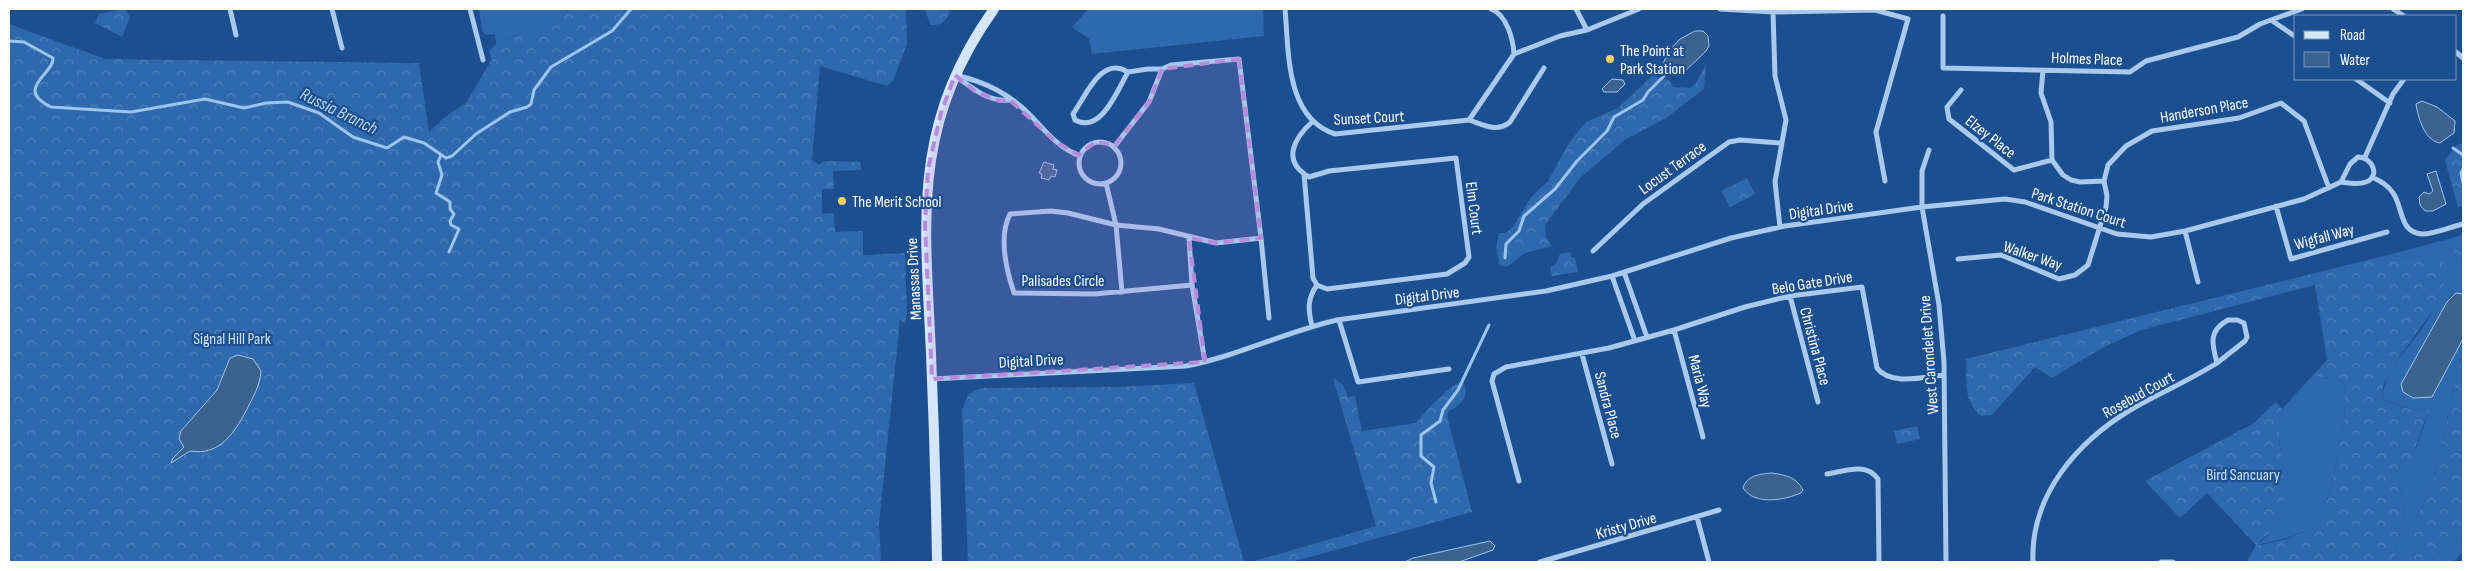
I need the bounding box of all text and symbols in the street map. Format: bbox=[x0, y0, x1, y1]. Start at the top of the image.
legend bbox=[2294, 15, 2457, 80]
text: Road bbox=[2340, 26, 2365, 45]
place label: The Point at Park Station bbox=[1620, 42, 1685, 79]
street label: Holmes Place bbox=[2051, 49, 2123, 70]
text: Water bbox=[2340, 51, 2371, 70]
marker: The Point at Park Station bbox=[1604, 53, 1616, 65]
water label: Russia Branch bbox=[297, 84, 381, 139]
street label: Handerson Place bbox=[2159, 93, 2250, 128]
street label: Sunset Court bbox=[1333, 107, 1405, 130]
street label: Elzey Place bbox=[1961, 112, 2019, 163]
street label: Locust Terrace bbox=[1636, 137, 1710, 199]
street label: Elm Court bbox=[1461, 181, 1486, 236]
street label: Park Station Court bbox=[2029, 184, 2128, 233]
place label: The Merit School bbox=[852, 193, 941, 212]
marker: The Merit School bbox=[836, 195, 848, 207]
street label: Digital Drive bbox=[1788, 197, 1855, 224]
street label: Wigfall Way bbox=[2292, 220, 2356, 255]
street label: Manassas Drive bbox=[903, 237, 926, 321]
street label: Walker Way bbox=[2001, 238, 2064, 275]
street label: Belo Gate Drive bbox=[1771, 268, 1854, 299]
street label: Palisades Circle bbox=[1021, 272, 1105, 291]
street label: Digital Drive bbox=[1394, 283, 1460, 310]
street label: West Carondelet Drive bbox=[1916, 295, 1943, 415]
street label: Christina Place bbox=[1795, 305, 1834, 387]
park label: Signal Hill Park bbox=[193, 330, 271, 349]
street label: Digital Drive bbox=[998, 350, 1064, 373]
street label: Maria Way bbox=[1683, 353, 1716, 410]
street label: Rosebud Court bbox=[2099, 368, 2178, 423]
street label: Sandra Place bbox=[1590, 370, 1626, 441]
park label: Bird Sancuary bbox=[2206, 466, 2280, 485]
street label: Kristy Drive bbox=[1594, 509, 1659, 544]

